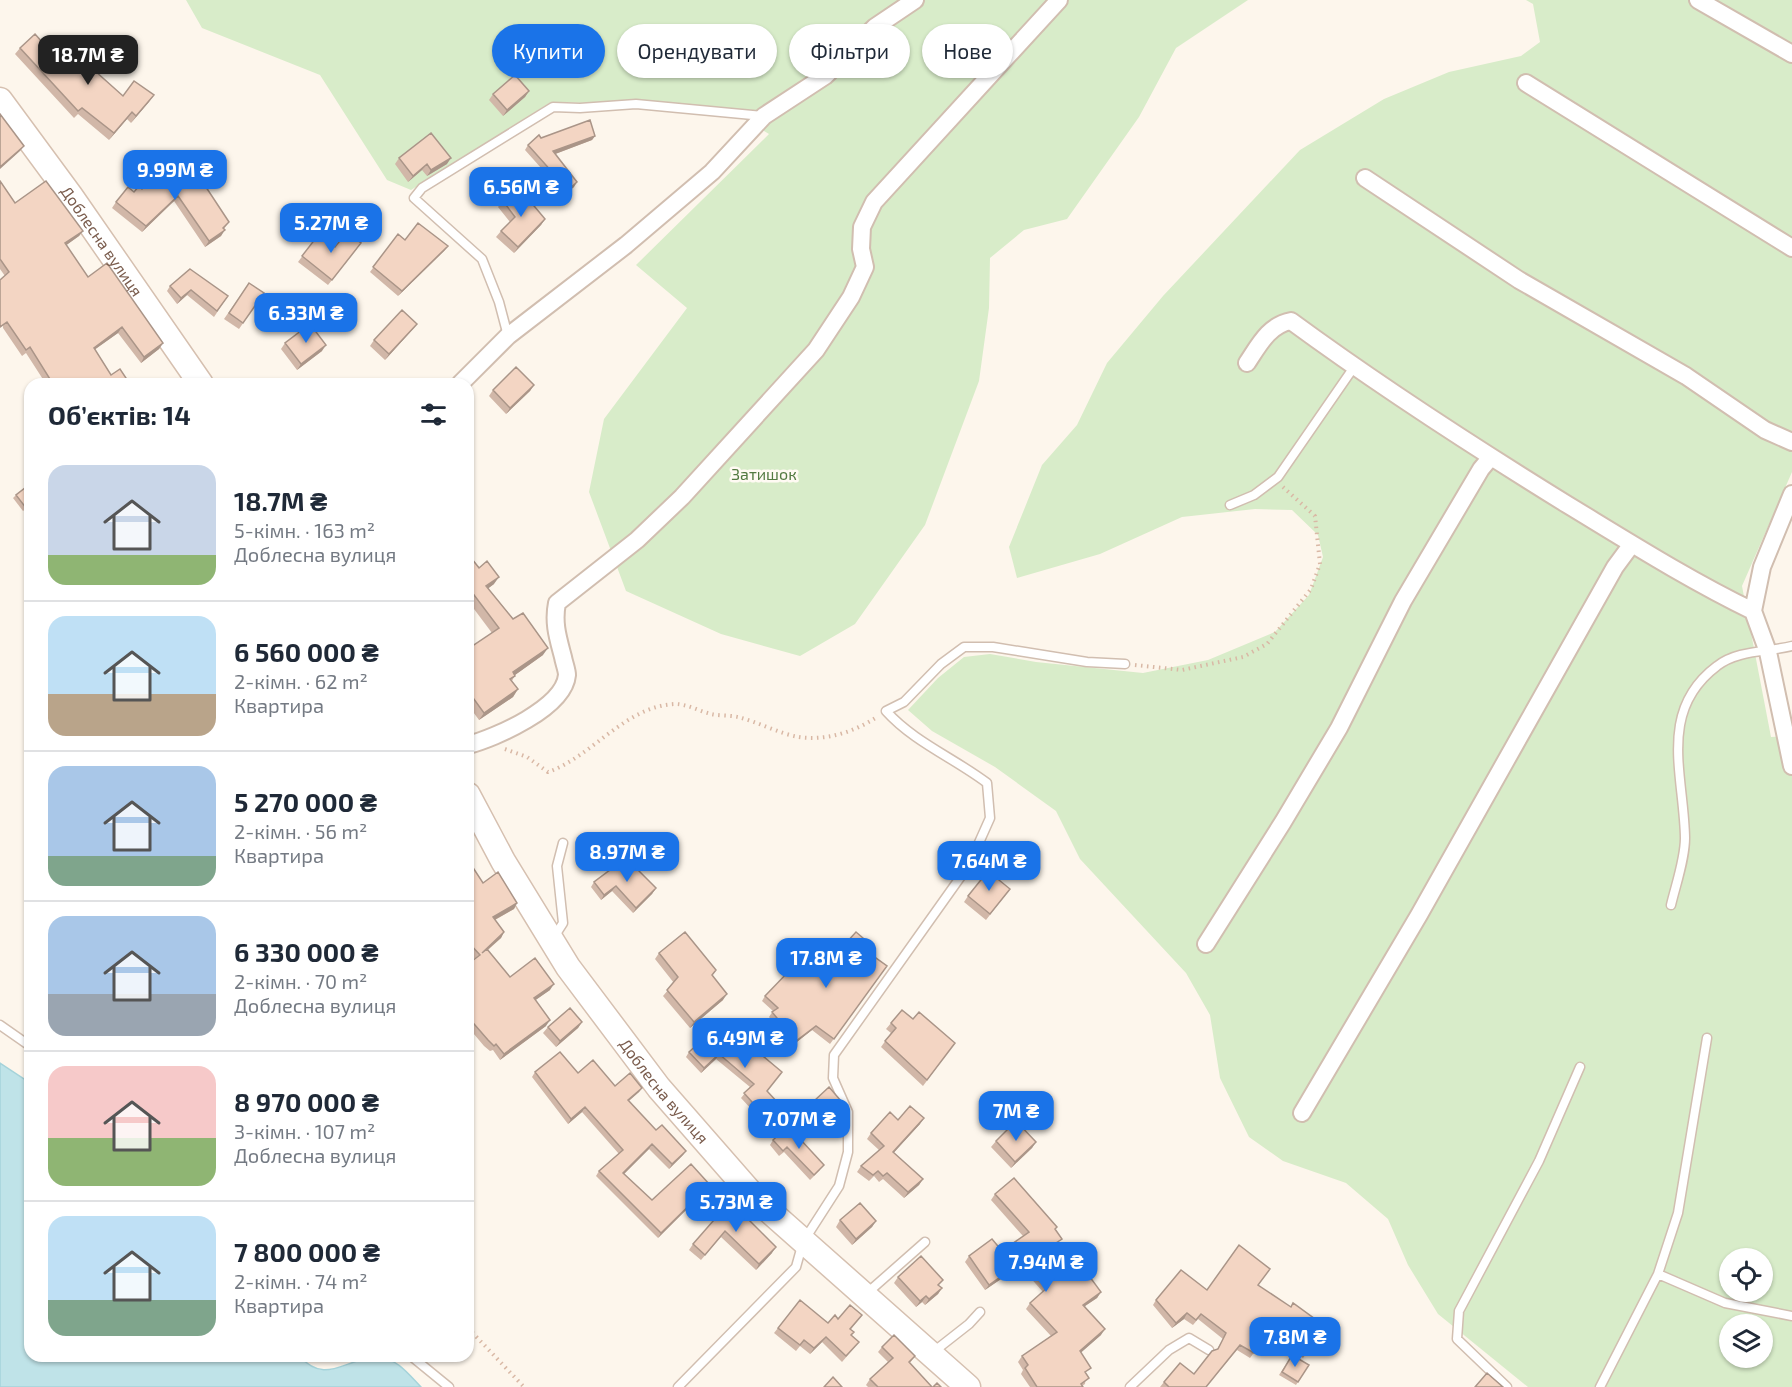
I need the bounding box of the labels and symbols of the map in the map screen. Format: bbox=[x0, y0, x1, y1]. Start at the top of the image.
pin: 18.7M ₴ bbox=[33, 35, 143, 86]
pin: 9.99M ₴ bbox=[120, 150, 230, 201]
pin: 6.56M ₴ bbox=[466, 167, 576, 218]
street label: Доблесна вулиця bbox=[57, 182, 147, 300]
pin: 5.27M ₴ bbox=[276, 203, 386, 254]
pin: 6.33M ₴ bbox=[251, 293, 361, 344]
park label: Затишок bbox=[731, 464, 797, 483]
pin: 8.97M ₴ bbox=[572, 832, 682, 883]
pin: 7.64M ₴ bbox=[934, 841, 1044, 892]
pin: 17.8M ₴ bbox=[771, 938, 881, 989]
pin: 6.49M ₴ bbox=[690, 1018, 800, 1069]
street label: Доблесна вулиця bbox=[616, 1034, 713, 1147]
pin: 7M ₴ bbox=[980, 1091, 1052, 1142]
pin: 7.07M ₴ bbox=[744, 1099, 854, 1150]
pin: 5.73M ₴ bbox=[681, 1182, 791, 1233]
pin: 7.94M ₴ bbox=[991, 1242, 1101, 1293]
pin: 7.8M ₴ bbox=[1246, 1317, 1344, 1368]

